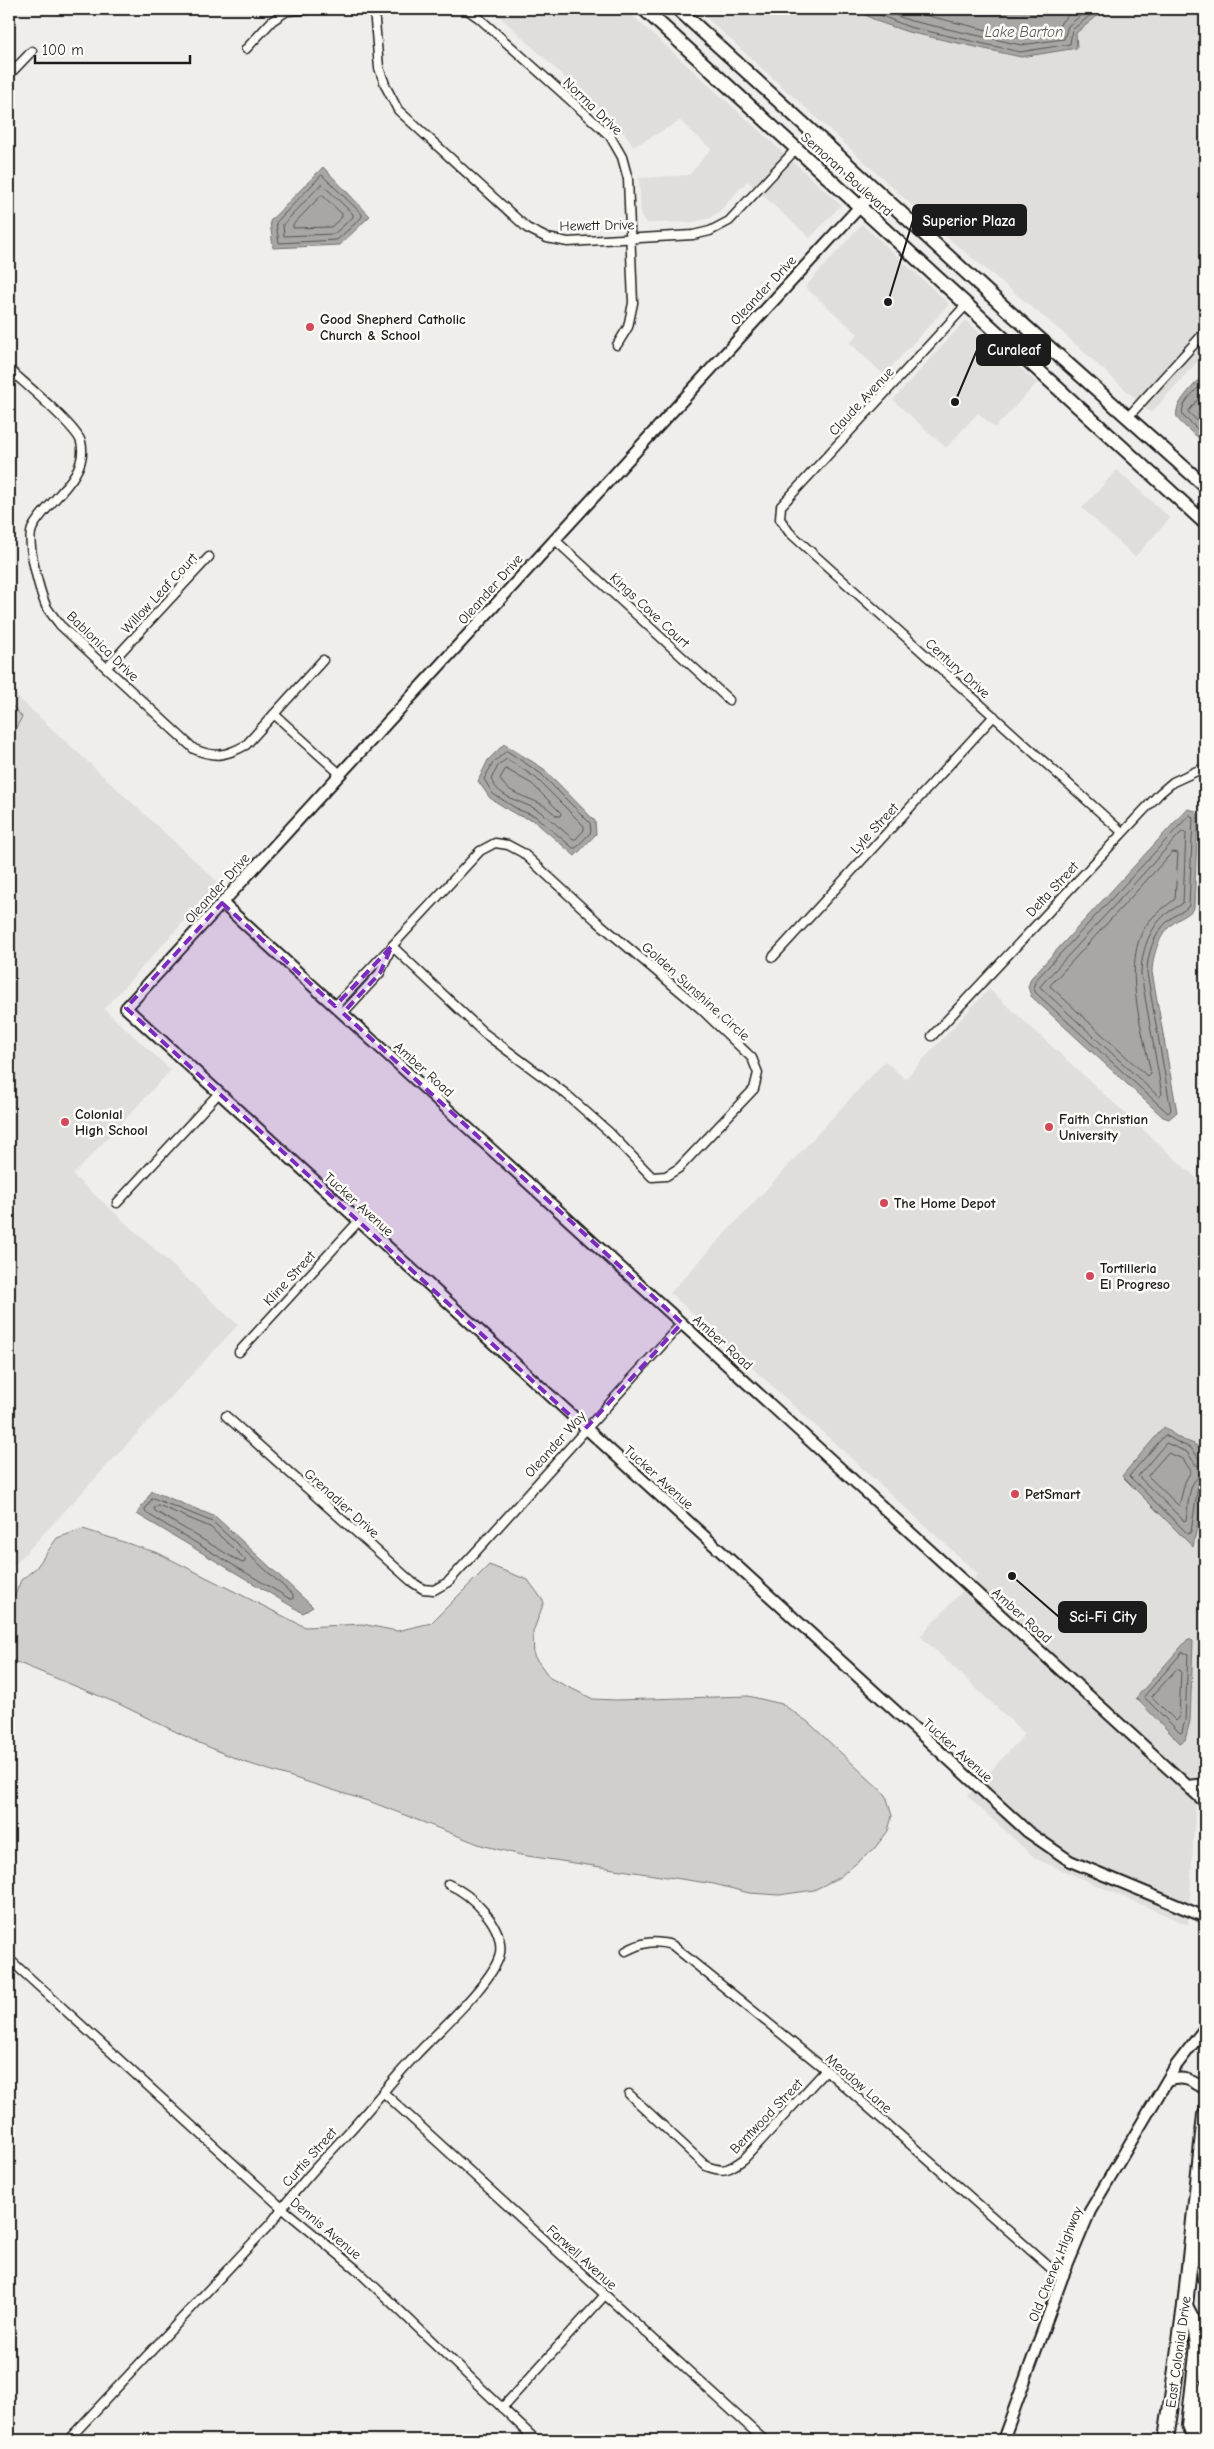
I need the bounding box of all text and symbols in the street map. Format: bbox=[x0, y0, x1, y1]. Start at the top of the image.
water label: Lake Barton bbox=[985, 23, 1063, 41]
scale bar bbox=[35, 32, 190, 64]
text: 100 m bbox=[42, 41, 84, 59]
street label: Norma Drive bbox=[559, 74, 626, 139]
street label: Semoran Boulevard bbox=[797, 129, 896, 220]
callout: Superior Plaza bbox=[913, 205, 1026, 235]
text: Superior Plaza bbox=[922, 212, 1016, 230]
street label: Hewett Drive bbox=[559, 216, 635, 235]
street label: Oleander Drive bbox=[727, 252, 800, 329]
place label: Good Shepherd Catholic Church & School bbox=[320, 311, 466, 344]
marker: Good Shepherd Catholic Church & School bbox=[304, 321, 316, 333]
callout: Curaleaf bbox=[977, 335, 1050, 365]
text: Curaleaf bbox=[987, 341, 1042, 359]
street label: Claude Avenue bbox=[825, 363, 898, 439]
street label: Willow Leaf Court bbox=[118, 549, 202, 637]
street label: Oleander Drive bbox=[454, 551, 526, 628]
street label: Kings Cove Court bbox=[606, 569, 694, 652]
street label: Bablonica Drive bbox=[63, 608, 142, 685]
street label: Century Drive bbox=[922, 635, 994, 702]
street label: Lyle Street bbox=[847, 799, 903, 857]
street label: Oleander Drive bbox=[181, 850, 253, 927]
street label: Delta Street bbox=[1022, 857, 1083, 921]
street label: Golden Sunshine Circle bbox=[638, 938, 753, 1044]
street label: Amber Road bbox=[390, 1038, 457, 1101]
place label: Colonial High School bbox=[75, 1106, 148, 1139]
place label: Faith Christian University bbox=[1059, 1111, 1148, 1144]
marker: Colonial High School bbox=[59, 1116, 71, 1128]
marker: Faith Christian University bbox=[1043, 1121, 1055, 1133]
street label: Tucker Avenue bbox=[320, 1169, 397, 1240]
place label: The Home Depot bbox=[894, 1195, 996, 1212]
marker: The Home Depot bbox=[878, 1197, 890, 1209]
street label: Kline Street bbox=[260, 1247, 320, 1309]
place label: Tortilleria El Progreso bbox=[1100, 1260, 1170, 1293]
marker: Tortilleria El Progreso bbox=[1084, 1270, 1096, 1282]
street label: Amber Road bbox=[689, 1311, 756, 1374]
street label: Oleander Way bbox=[521, 1407, 590, 1481]
street label: Tucker Avenue bbox=[620, 1442, 697, 1513]
street label: Grenadier Drive bbox=[301, 1465, 383, 1542]
place label: PetSmart bbox=[1025, 1486, 1081, 1503]
marker: PetSmart bbox=[1009, 1488, 1021, 1500]
street label: Amber Road bbox=[988, 1584, 1055, 1647]
callout: Sci-Fi City bbox=[1059, 1602, 1146, 1632]
text: Sci-Fi City bbox=[1069, 1608, 1137, 1626]
street label: Tucker Avenue bbox=[919, 1715, 996, 1786]
street label: Meadow Lane bbox=[822, 2050, 895, 2117]
street label: Bentwood Street bbox=[726, 2075, 807, 2157]
street label: Curtis Street bbox=[278, 2123, 341, 2191]
street label: Dennis Avenue bbox=[287, 2194, 365, 2263]
street label: Old Cheney Highway bbox=[1025, 2203, 1087, 2324]
street label: Farwell Avenue bbox=[543, 2221, 620, 2293]
street label: East Colonial Drive bbox=[1162, 2295, 1195, 2409]

